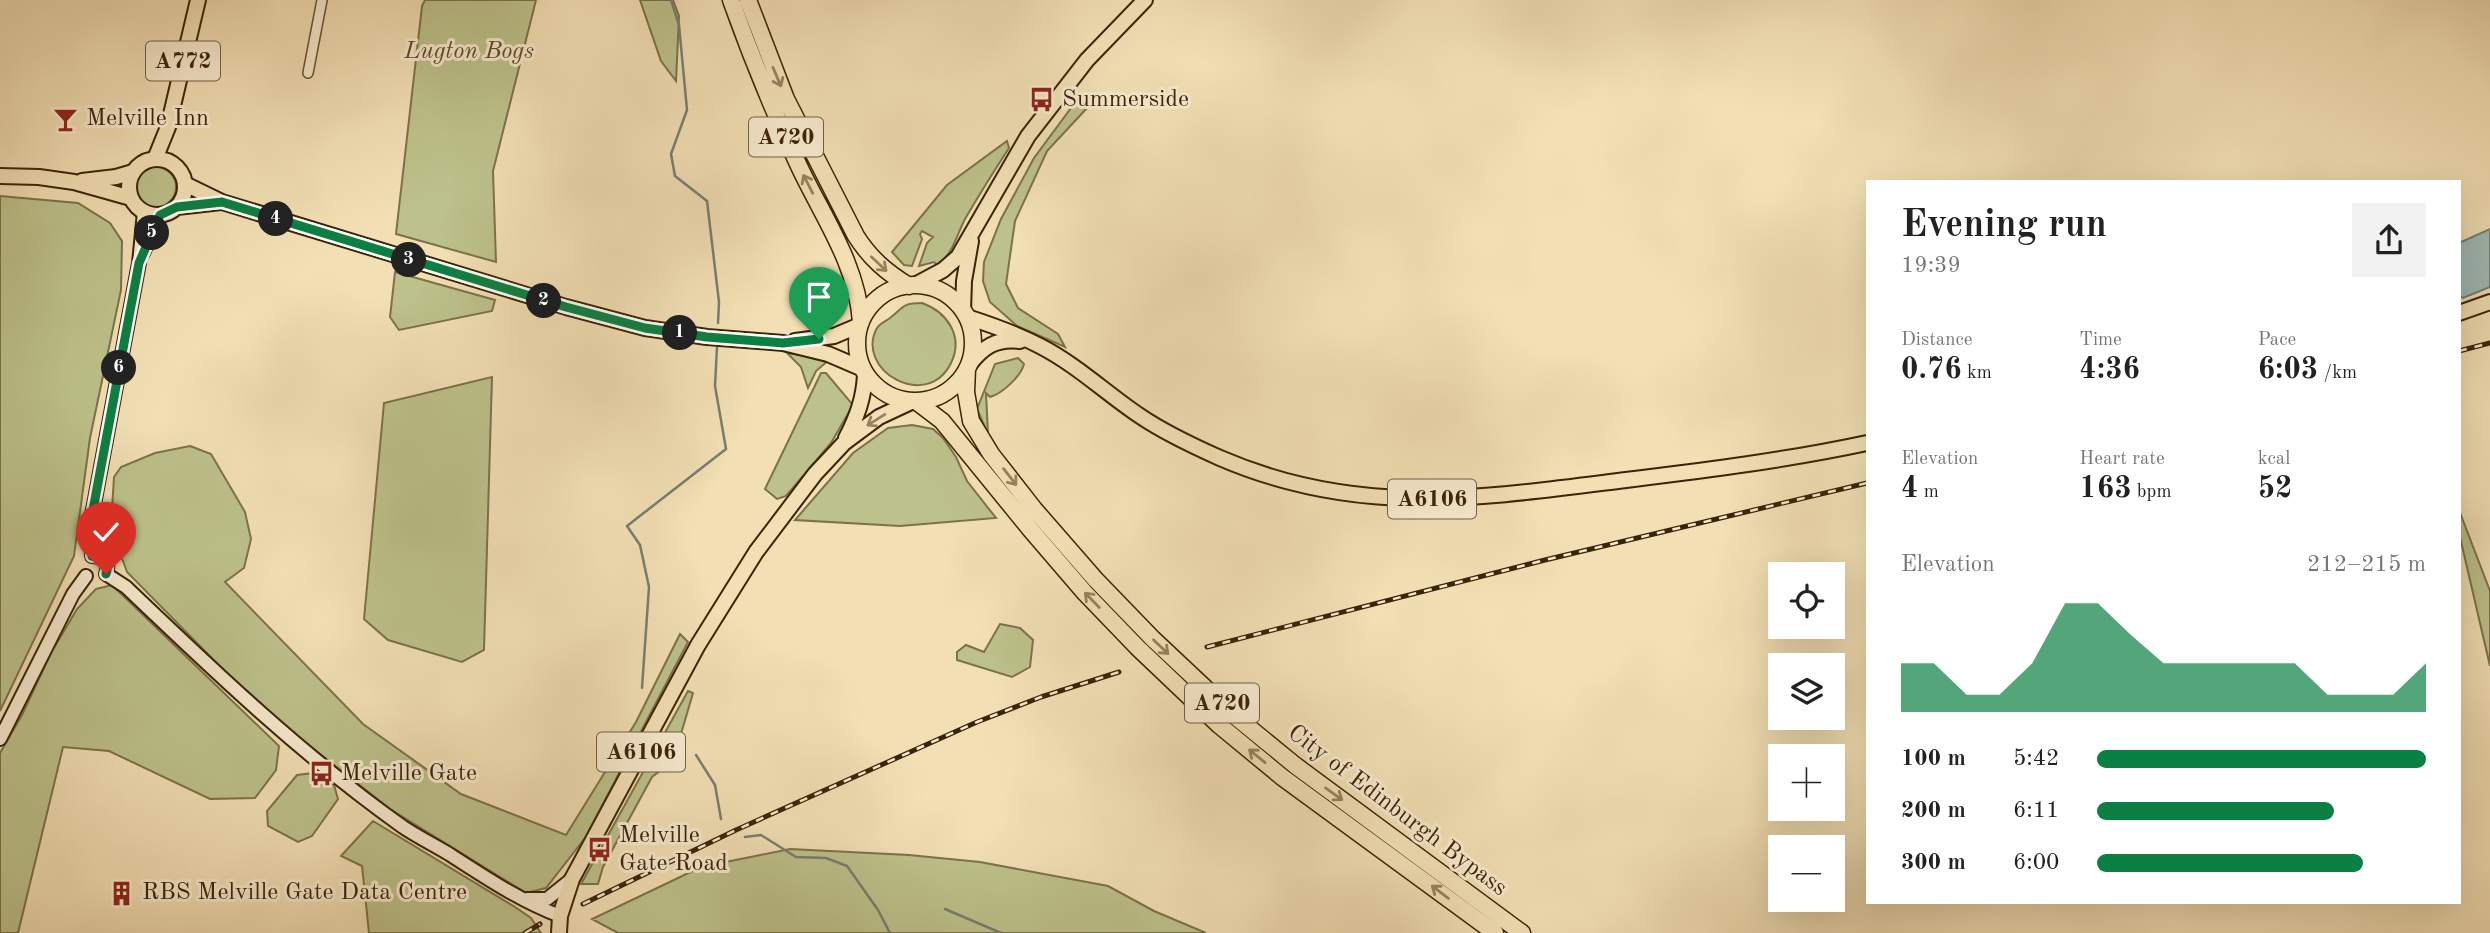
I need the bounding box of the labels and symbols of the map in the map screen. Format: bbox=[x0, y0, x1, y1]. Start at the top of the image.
park label: Lugton Bogs bbox=[403, 40, 534, 64]
road number: A772 bbox=[146, 41, 220, 80]
one-way arrow bbox=[771, 66, 784, 87]
bus stop icon: Summerside bbox=[1028, 86, 1056, 114]
place label: Summerside bbox=[1062, 88, 1189, 112]
bar icon: Melville Inn bbox=[52, 105, 80, 133]
place label: Melville Inn bbox=[86, 107, 209, 131]
road number: A720 bbox=[749, 118, 823, 156]
one-way arrow bbox=[800, 174, 814, 194]
pin: 4 bbox=[258, 202, 294, 236]
pin: 5 bbox=[134, 216, 170, 250]
pin: 3 bbox=[392, 243, 426, 278]
one-way arrow bbox=[870, 256, 887, 273]
pin bbox=[789, 267, 849, 339]
pin: 2 bbox=[526, 284, 562, 318]
pin: 1 bbox=[662, 316, 698, 350]
pin: 6 bbox=[102, 350, 136, 386]
one-way arrow bbox=[867, 412, 886, 427]
one-way arrow bbox=[1002, 467, 1017, 486]
road number: A6106 bbox=[1388, 480, 1476, 519]
pin bbox=[76, 502, 136, 574]
one-way arrow bbox=[1084, 592, 1101, 609]
one-way arrow bbox=[1152, 638, 1169, 655]
road number: A720 bbox=[1185, 684, 1259, 722]
street label: City of Edinburgh Bypass bbox=[1283, 721, 1511, 901]
road number: A6106 bbox=[597, 732, 685, 772]
one-way arrow bbox=[1249, 749, 1267, 764]
bus stop icon: Melville Gate bbox=[307, 760, 335, 788]
place label: Melville Gate bbox=[341, 762, 477, 786]
one-way arrow bbox=[1324, 787, 1343, 801]
place label: Melville Gate Road bbox=[619, 824, 728, 876]
bus stop icon: Melville Gate Road bbox=[585, 836, 613, 864]
building icon: RBS Melville Gate Data Centre bbox=[108, 879, 136, 907]
place label: RBS Melville Gate Data Centre bbox=[142, 881, 467, 905]
one-way arrow bbox=[1431, 885, 1450, 899]

